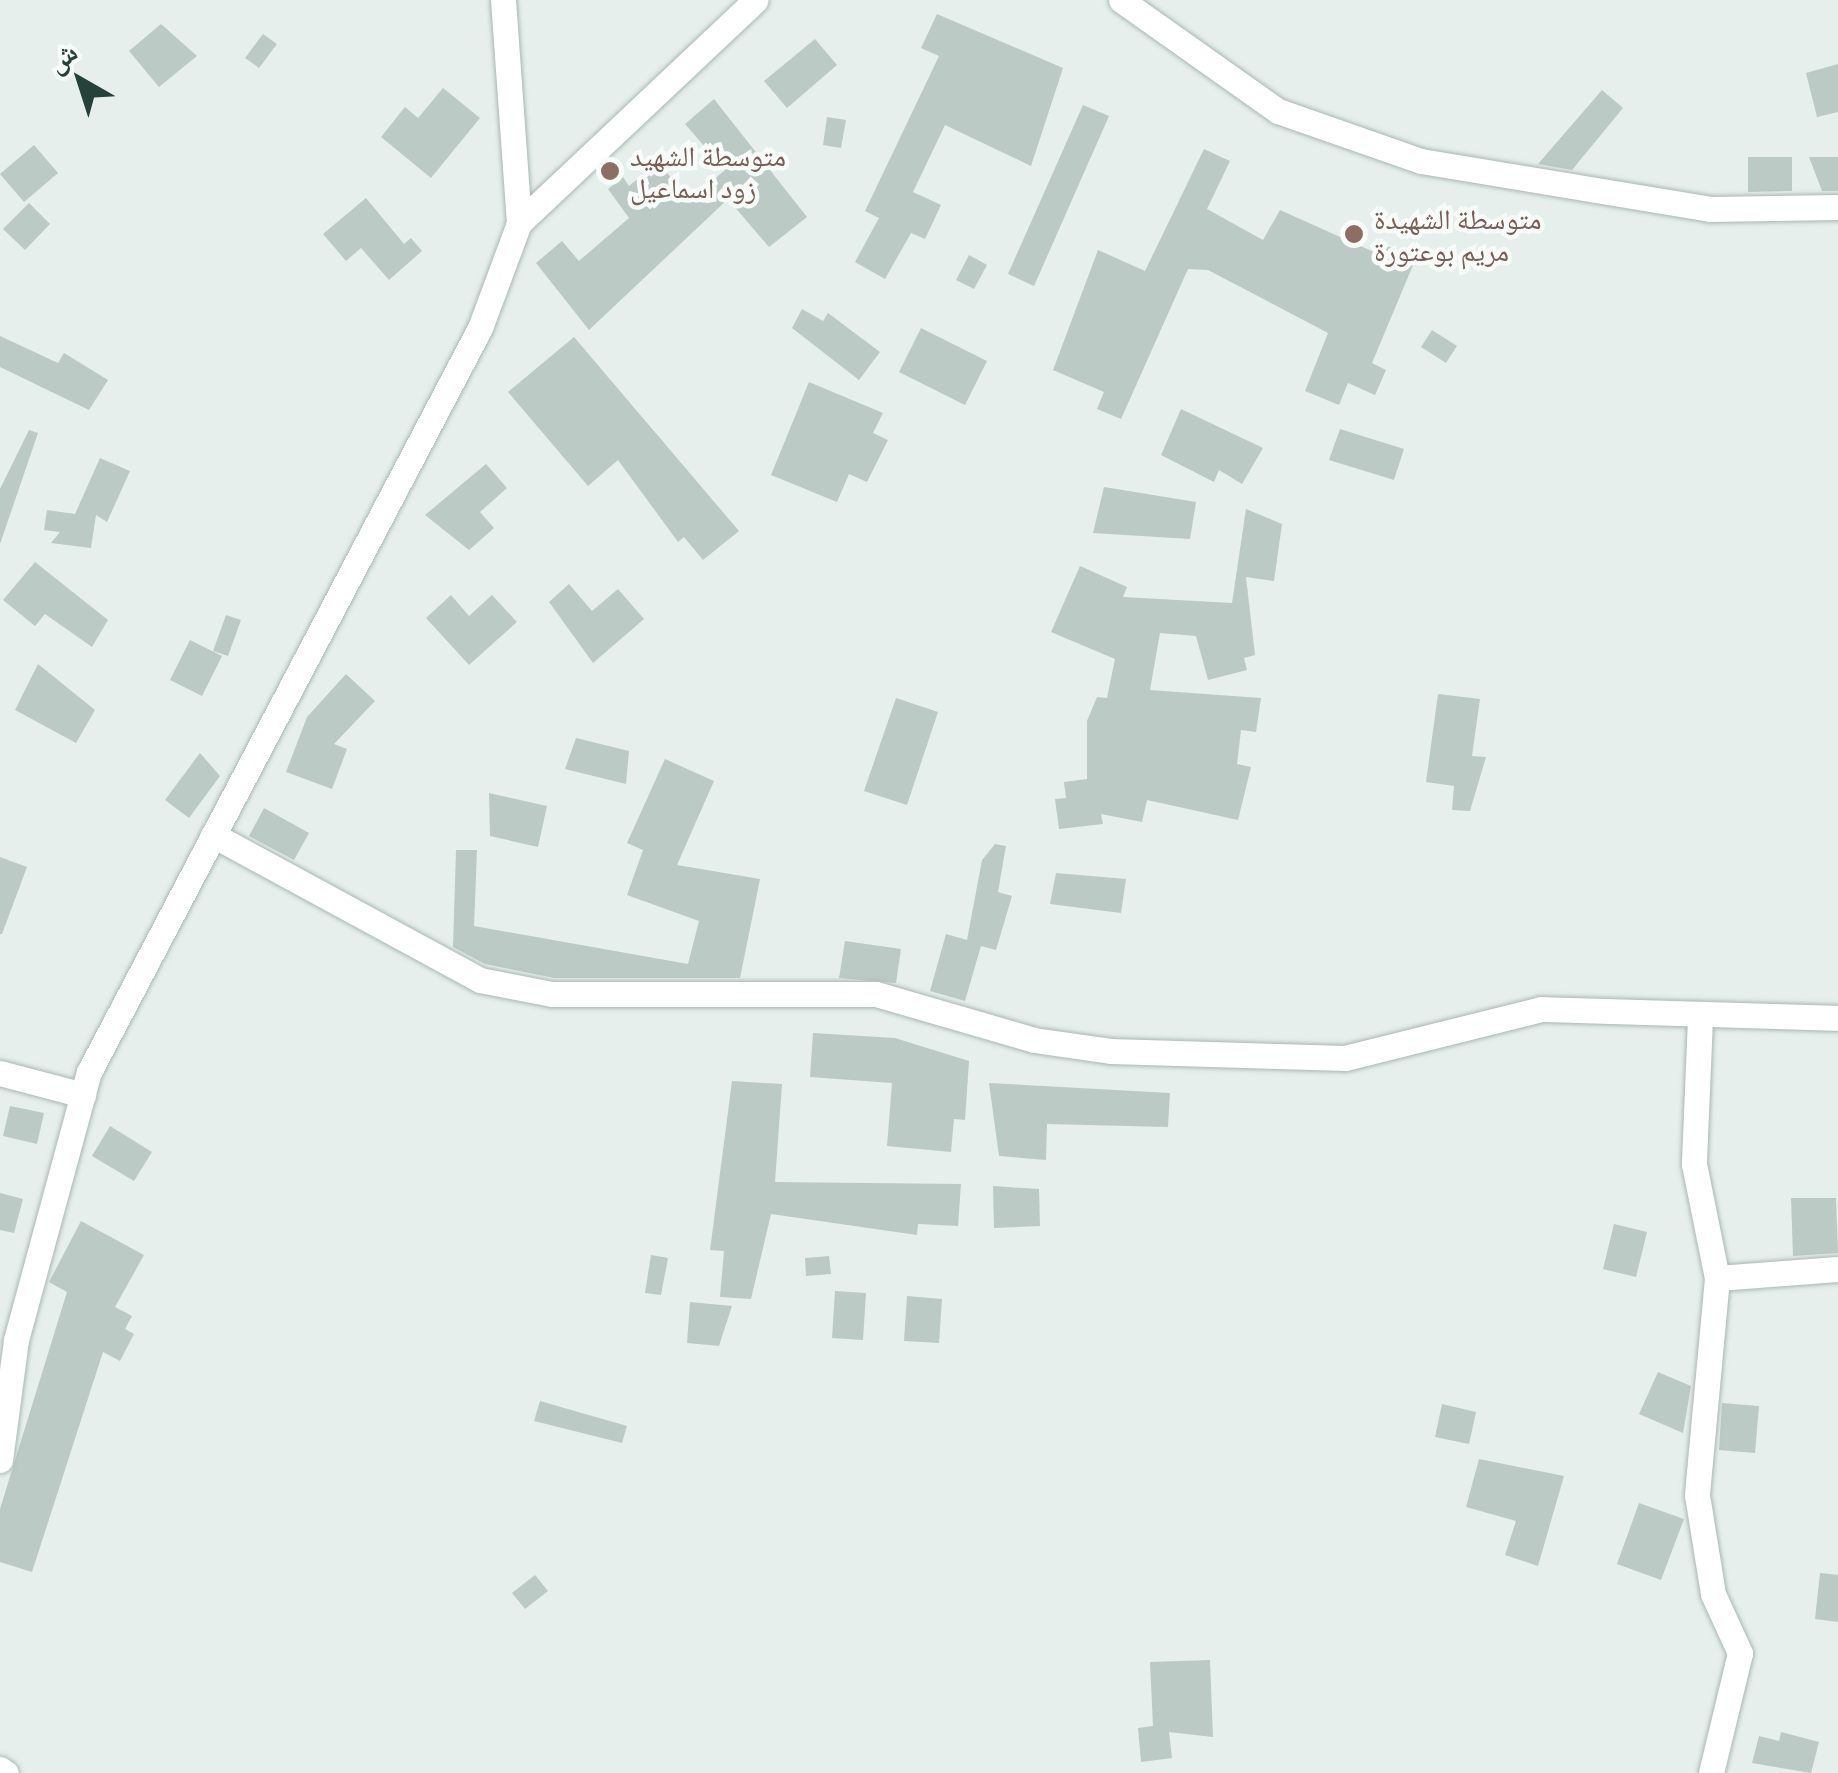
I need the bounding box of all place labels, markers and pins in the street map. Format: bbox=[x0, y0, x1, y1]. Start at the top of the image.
place label: متوسطة الشهيد زود اسماعيل bbox=[630, 138, 786, 204]
marker: متوسطة الشهيد زود اسماعيل bbox=[599, 160, 621, 182]
place label: متوسطة الشهيدة مريم بوعتورة bbox=[1374, 201, 1541, 267]
marker: متوسطة الشهيدة مريم بوعتورة bbox=[1343, 223, 1365, 245]

